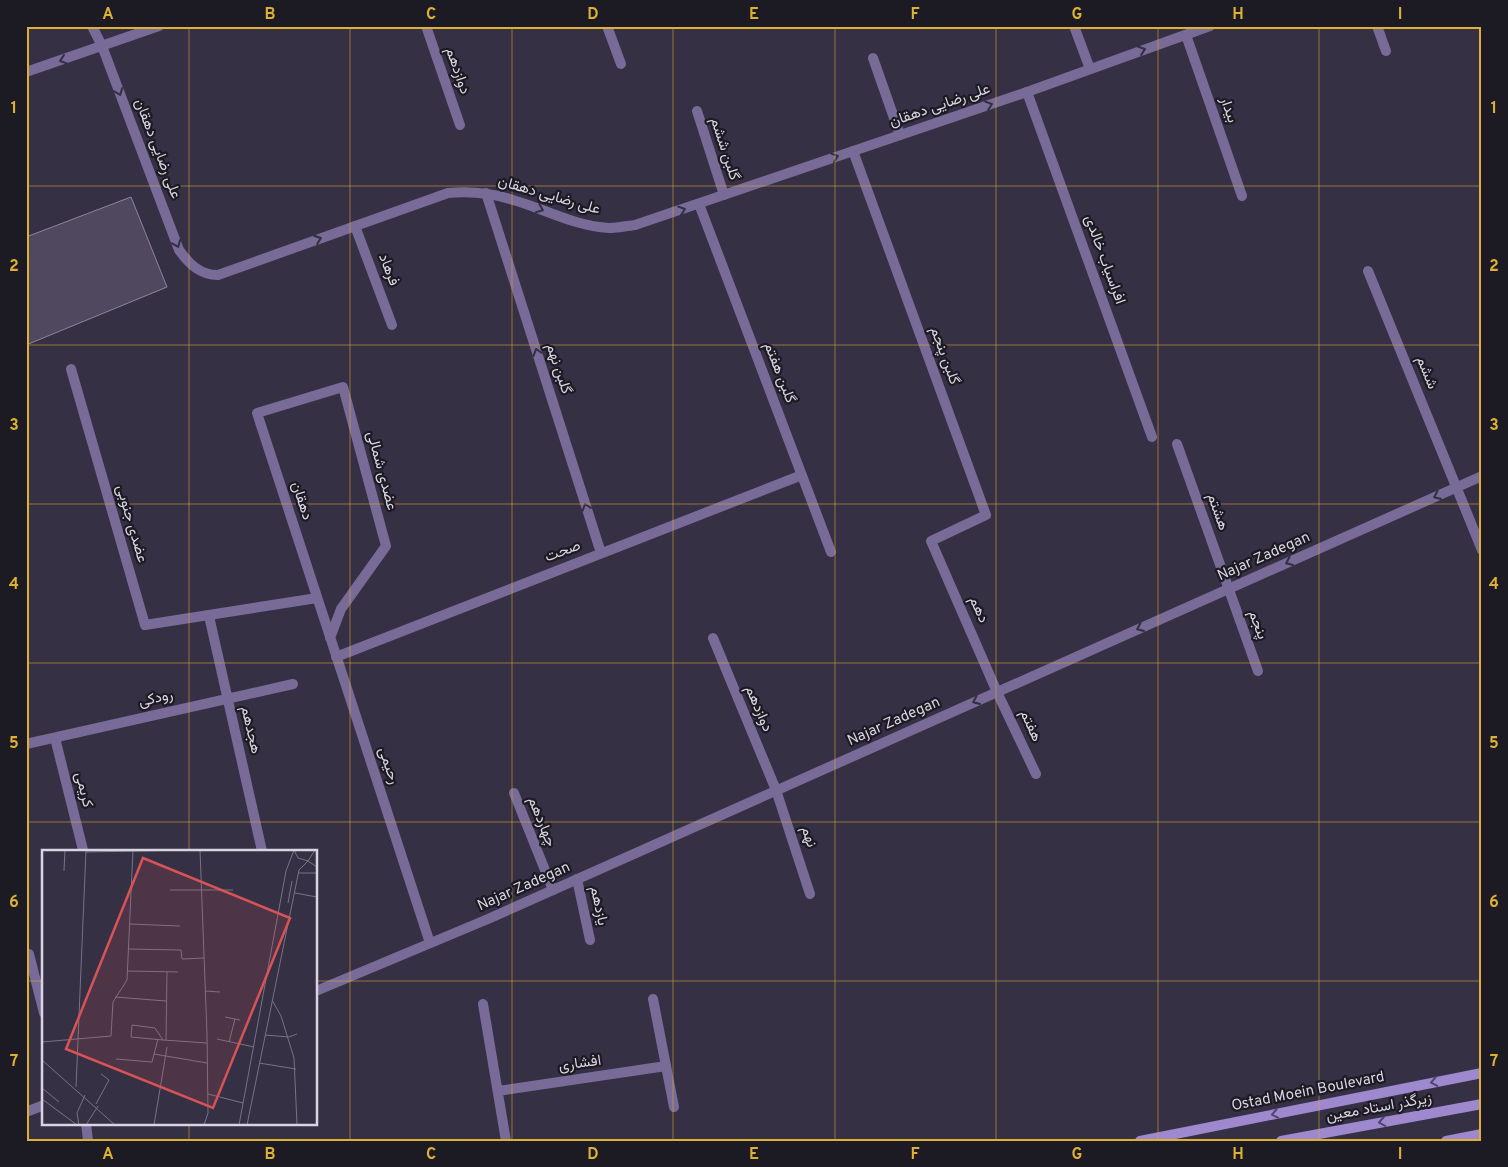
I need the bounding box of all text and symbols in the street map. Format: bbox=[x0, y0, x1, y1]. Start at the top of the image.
text: A bbox=[102, 5, 114, 25]
text: B bbox=[264, 5, 276, 25]
text: C bbox=[426, 5, 436, 25]
text: D bbox=[587, 5, 599, 25]
text: E bbox=[749, 5, 759, 25]
text: F bbox=[910, 5, 920, 25]
text: G bbox=[1072, 5, 1082, 25]
text: H bbox=[1232, 5, 1244, 25]
text: I bbox=[1398, 5, 1402, 25]
street label: دوازدهم bbox=[440, 45, 474, 97]
one-way arrow bbox=[1138, 46, 1146, 56]
one-way arrow bbox=[59, 54, 68, 64]
street label: علی رضایی دهقان bbox=[887, 80, 993, 132]
one-way arrow bbox=[113, 87, 123, 95]
street label: بیدار bbox=[1214, 93, 1241, 126]
street label: علی رضایی دهقان bbox=[129, 96, 185, 202]
text: 1 bbox=[11, 99, 17, 119]
text: 1 bbox=[1491, 99, 1497, 119]
one-way arrow bbox=[985, 101, 993, 111]
street label: گلبن ششم bbox=[705, 115, 743, 183]
one-way arrow bbox=[831, 153, 839, 163]
street label: علی رضایی دهقان bbox=[496, 172, 602, 220]
one-way arrow bbox=[535, 203, 544, 214]
one-way arrow bbox=[677, 206, 685, 216]
street label: افراسیاب خالدی bbox=[1079, 213, 1129, 307]
one-way arrow bbox=[314, 235, 322, 245]
one-way arrow bbox=[170, 239, 181, 248]
street label: فرهاد bbox=[373, 251, 403, 289]
text: 2 bbox=[9, 257, 19, 277]
text: 2 bbox=[1489, 257, 1499, 277]
street label: گلبن پنجم bbox=[925, 324, 963, 388]
street label: گلبن هفتم bbox=[759, 340, 799, 406]
street label: گلبن نهم bbox=[541, 341, 575, 397]
one-way arrow bbox=[532, 349, 542, 357]
street label: ششم bbox=[1411, 354, 1441, 392]
text: 3 bbox=[9, 416, 19, 436]
text: 3 bbox=[1489, 416, 1499, 436]
street label: عضدی شمالی bbox=[361, 429, 401, 513]
street label: دهقان bbox=[286, 479, 316, 523]
street label: عضدی جنوبی bbox=[111, 483, 151, 565]
one-way arrow bbox=[1433, 490, 1442, 501]
street label: هشتم bbox=[1202, 491, 1232, 533]
one-way arrow bbox=[582, 503, 592, 512]
street label: Najar Zadegan bbox=[1215, 528, 1313, 586]
street label: صحت bbox=[542, 537, 584, 567]
one-way arrow bbox=[1285, 556, 1294, 567]
text: 4 bbox=[9, 575, 19, 595]
text: 4 bbox=[1489, 575, 1499, 595]
street label: دهم bbox=[964, 594, 992, 626]
street label: پنجم bbox=[1243, 608, 1271, 642]
one-way arrow bbox=[1136, 622, 1145, 633]
street label: دوازدهم bbox=[740, 683, 776, 735]
street label: رودکی bbox=[137, 686, 175, 712]
street label: Najar Zadegan bbox=[845, 693, 943, 751]
one-way arrow bbox=[972, 695, 981, 706]
street label: هجدهم bbox=[235, 704, 265, 756]
street label: هفتم bbox=[1014, 707, 1046, 745]
text: 5 bbox=[9, 734, 19, 754]
text: 5 bbox=[1489, 734, 1499, 754]
street label: رحیمی bbox=[373, 745, 403, 787]
street label: کریمی bbox=[69, 770, 97, 810]
street label: چهاردهم bbox=[522, 794, 560, 850]
street label: نهم bbox=[796, 824, 820, 850]
inset map bbox=[42, 850, 318, 1124]
street label: Najar Zadegan bbox=[475, 858, 573, 916]
street label: یازدهم bbox=[585, 885, 611, 927]
text: 6 bbox=[9, 893, 19, 913]
text: 6 bbox=[1489, 893, 1499, 913]
text: 7 bbox=[10, 1052, 18, 1072]
street label: افشاری bbox=[558, 1052, 602, 1076]
text: 7 bbox=[1490, 1052, 1498, 1072]
street label: Ostad Moein Boulevard bbox=[1230, 1068, 1386, 1116]
one-way arrow bbox=[1430, 1077, 1438, 1087]
street label: زیرگذر استاد معین bbox=[1325, 1089, 1433, 1127]
one-way arrow bbox=[1270, 1108, 1279, 1119]
one-way arrow bbox=[1378, 1117, 1387, 1127]
text: A bbox=[102, 1145, 114, 1165]
text: B bbox=[264, 1145, 276, 1165]
text: C bbox=[426, 1145, 436, 1165]
text: D bbox=[587, 1145, 599, 1165]
text: E bbox=[749, 1145, 759, 1165]
text: F bbox=[910, 1145, 920, 1165]
text: G bbox=[1072, 1145, 1082, 1165]
text: H bbox=[1232, 1145, 1244, 1165]
text: I bbox=[1398, 1145, 1402, 1165]

